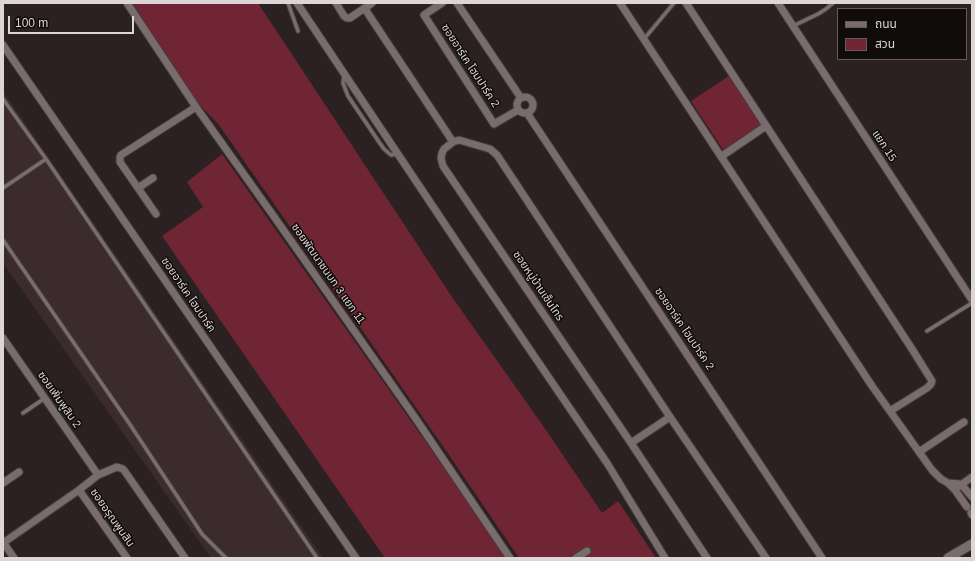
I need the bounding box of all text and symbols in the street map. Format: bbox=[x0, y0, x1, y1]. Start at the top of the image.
scale bar bbox=[10, 8, 136, 34]
legend bbox=[837, 8, 967, 60]
text: 100 m bbox=[15, 16, 48, 30]
text: ถนน bbox=[875, 17, 897, 31]
street label: ซอยอาร์เค โฮมปาร์ค 2 bbox=[438, 22, 502, 110]
text: สวน bbox=[875, 37, 895, 51]
street label: แยก 15 bbox=[869, 128, 899, 164]
street label: ซอยพัฒนาชนบท 3 แยก 11 bbox=[288, 221, 368, 327]
street label: ซอยหมู่บ้านเซ็นโทร bbox=[510, 249, 566, 323]
street label: ซอยอาร์เค โฮมปาร์ค bbox=[158, 255, 218, 335]
street label: ซอยอาร์เค โฮมปาร์ค 2 bbox=[652, 285, 716, 373]
street label: ซอยเพิ่มพูสิน 2 bbox=[35, 369, 83, 431]
street label: ซอยอรุณพูนสิน bbox=[87, 486, 137, 550]

